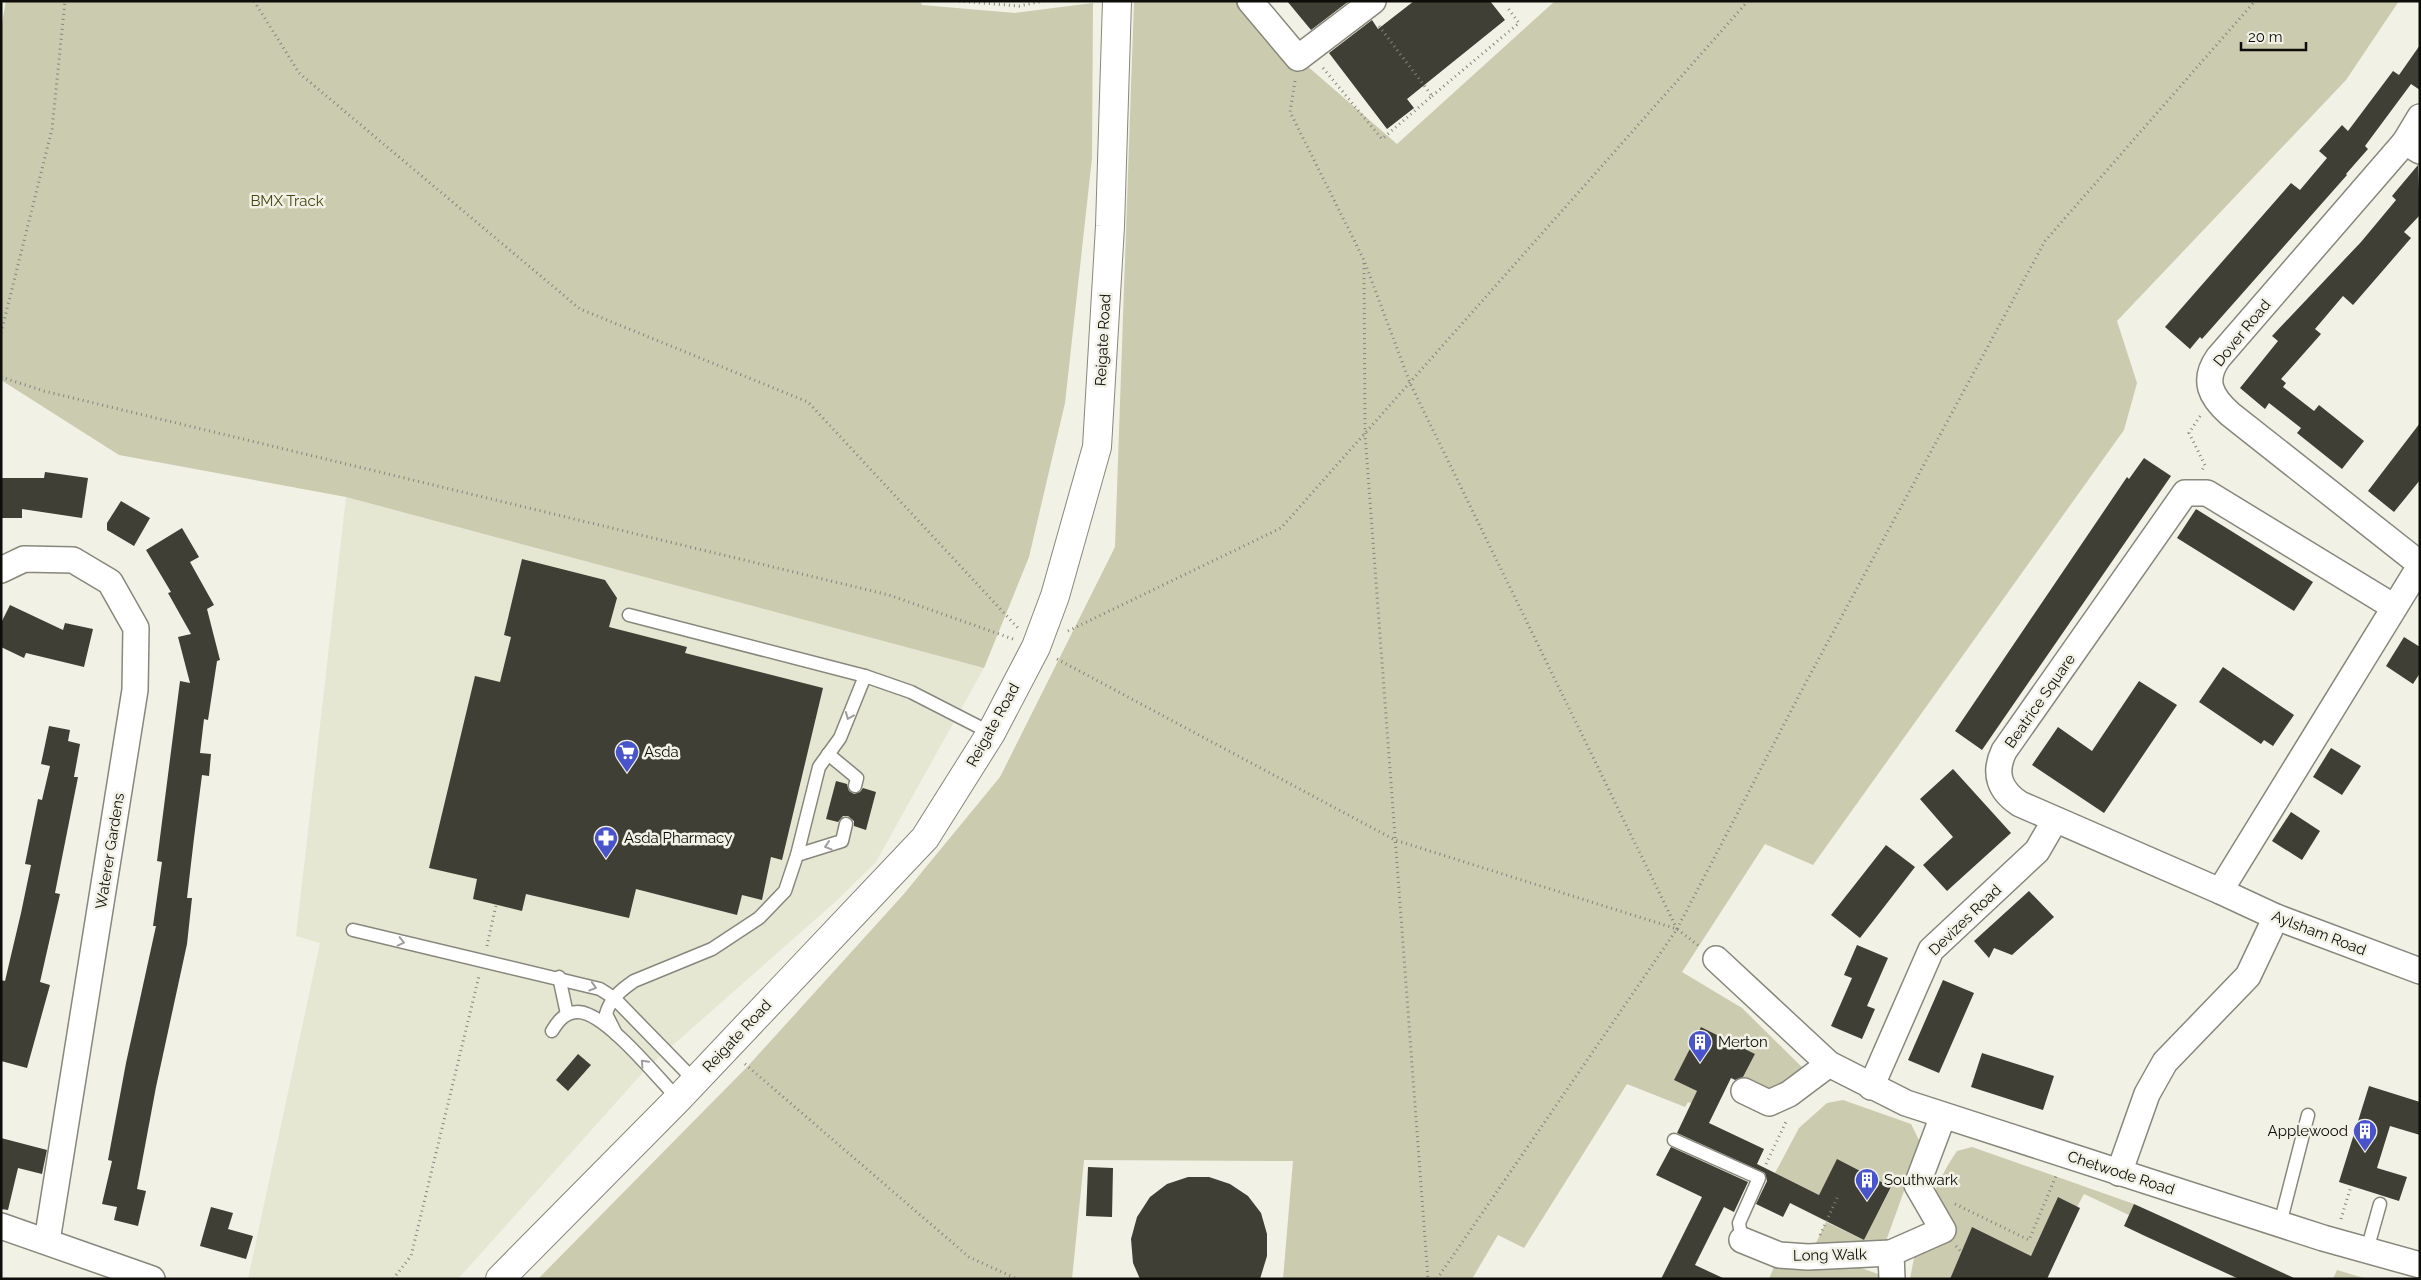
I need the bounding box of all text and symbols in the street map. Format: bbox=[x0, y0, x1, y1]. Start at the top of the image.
scale bar bbox=[2241, 20, 2306, 52]
text: 20 m bbox=[2248, 28, 2283, 46]
park label: BMX Track bbox=[250, 192, 324, 210]
street label: Reigate Road bbox=[1092, 293, 1114, 387]
street label: Dover Road bbox=[2210, 296, 2274, 370]
street label: Beatrice Square bbox=[2001, 650, 2079, 751]
street label: Reigate Road bbox=[963, 680, 1023, 770]
one-way arrow bbox=[844, 711, 855, 720]
supermarket icon: Asda bbox=[614, 739, 640, 773]
place label: Asda bbox=[644, 743, 679, 761]
street label: Waterer Gardens bbox=[92, 792, 128, 910]
pharmacy icon: Asda Pharmacy bbox=[593, 825, 619, 859]
place label: Asda Pharmacy bbox=[624, 829, 732, 847]
one-way arrow bbox=[824, 840, 833, 850]
street label: Devizes Road bbox=[1925, 881, 2005, 959]
street label: Aylsham Road bbox=[2269, 907, 2369, 959]
one-way arrow bbox=[396, 936, 405, 947]
one-way arrow bbox=[588, 981, 596, 991]
street label: Reigate Road bbox=[699, 996, 775, 1076]
building icon: Merton bbox=[1687, 1029, 1713, 1063]
place label: Merton bbox=[1718, 1033, 1768, 1051]
one-way arrow bbox=[641, 1060, 650, 1069]
building icon: Applewood bbox=[2352, 1118, 2378, 1152]
place label: Applewood bbox=[2268, 1122, 2348, 1140]
street label: Chetwode Road bbox=[2065, 1147, 2177, 1199]
building icon: Southwark bbox=[1854, 1167, 1880, 1201]
place label: Southwark bbox=[1884, 1171, 1958, 1189]
street label: Long Walk bbox=[1793, 1245, 1867, 1265]

